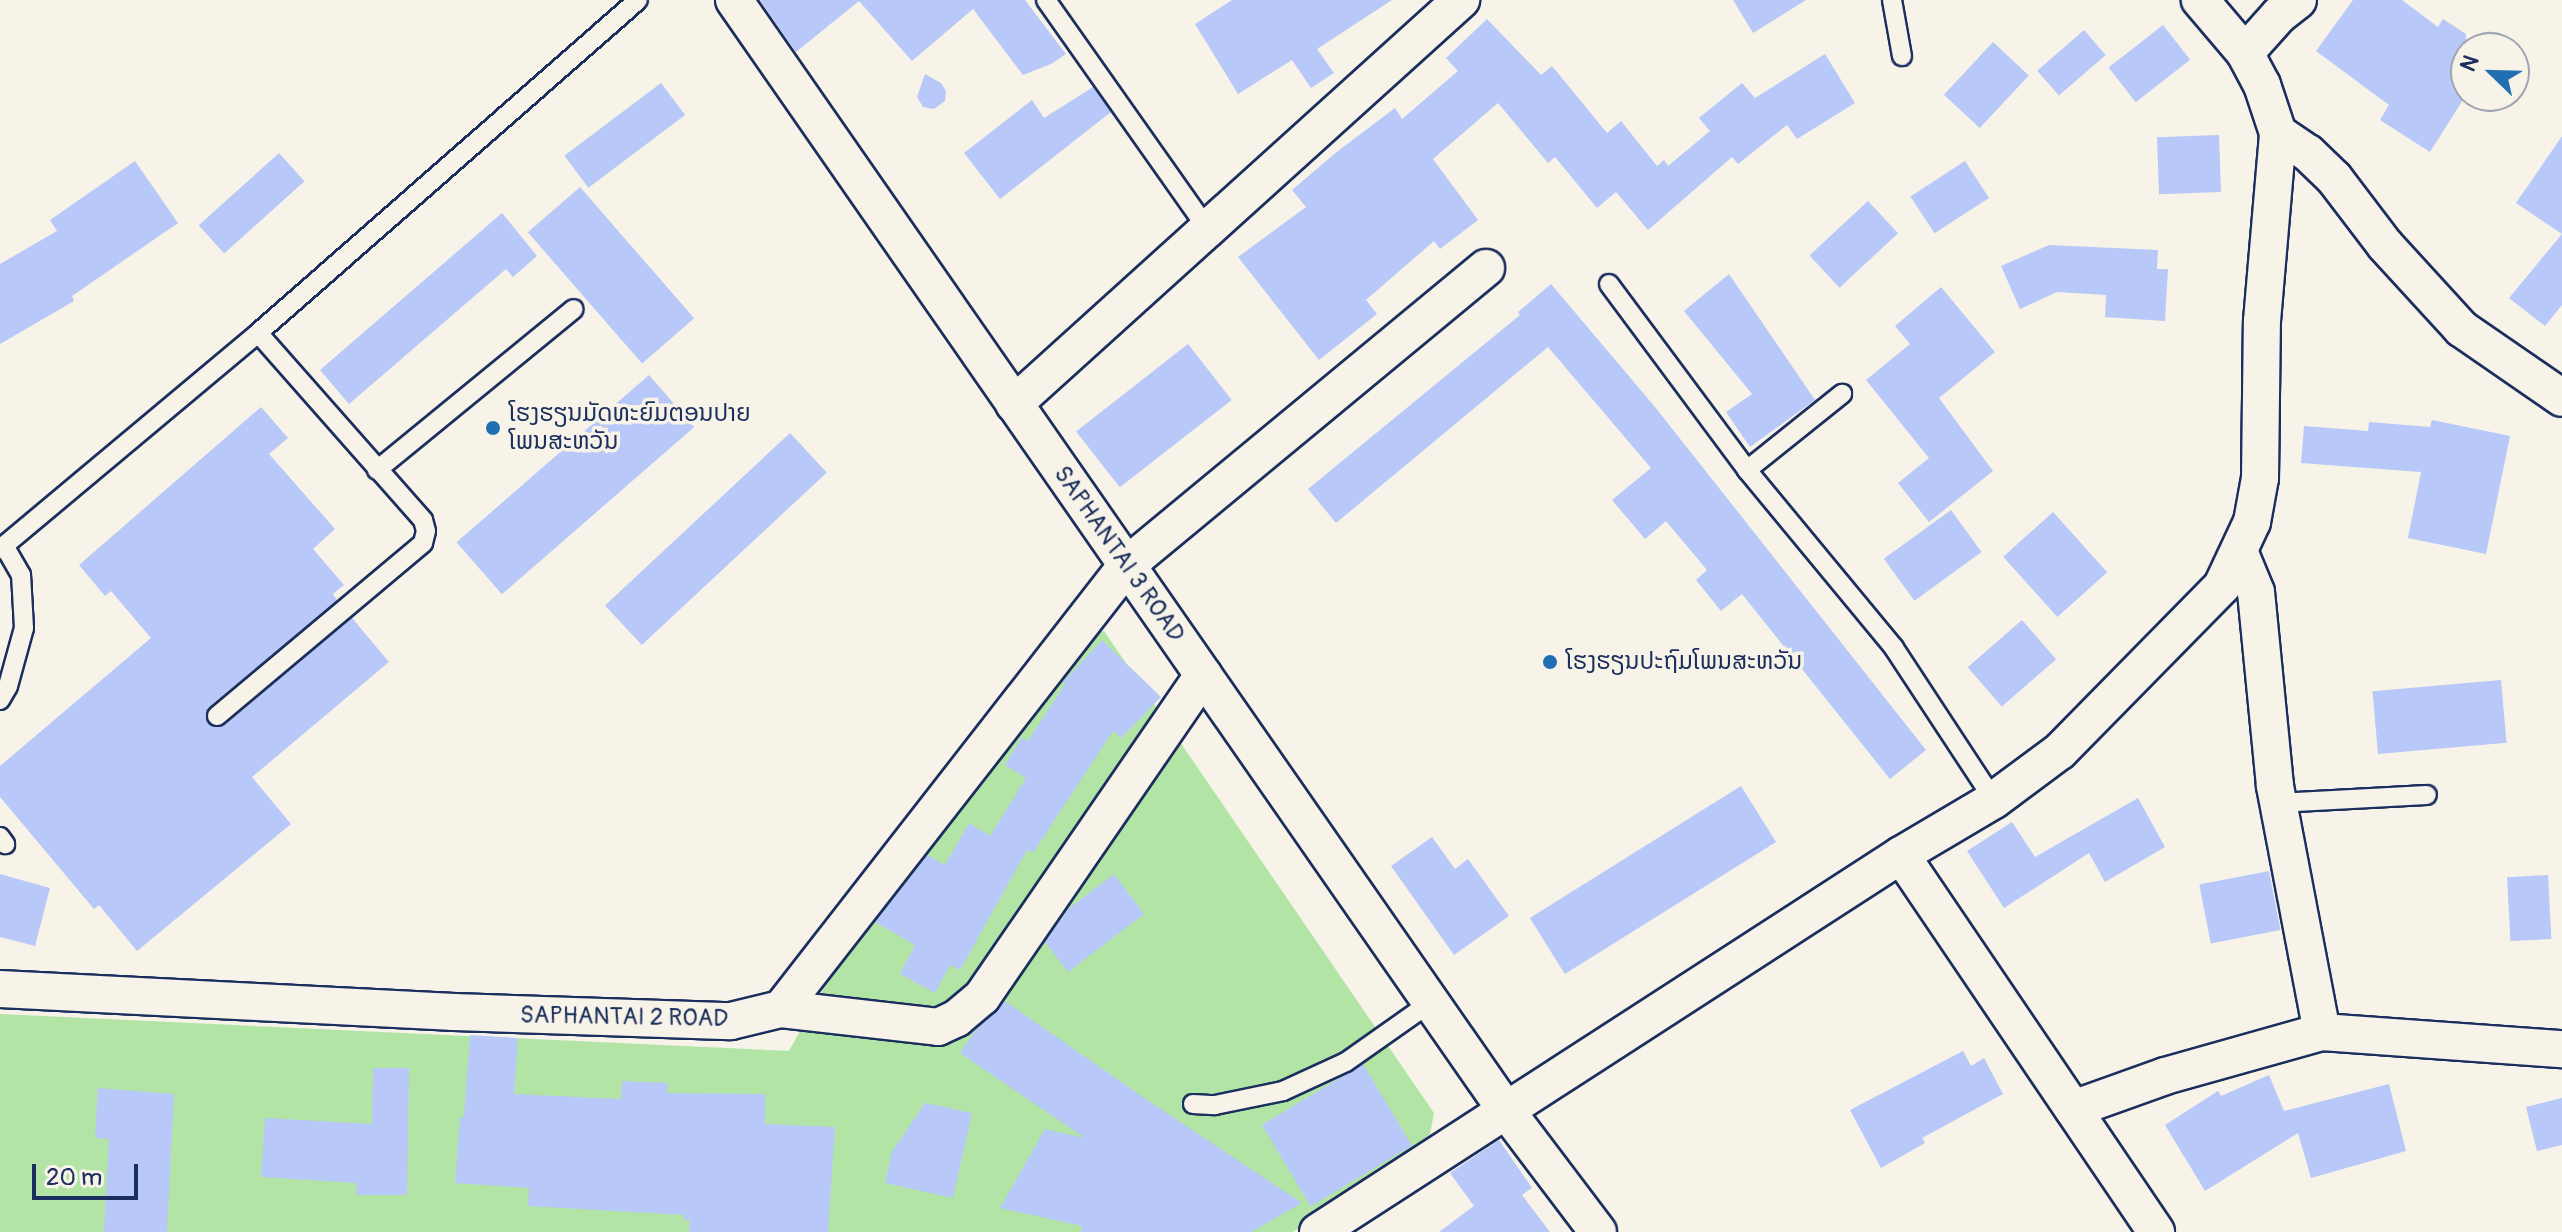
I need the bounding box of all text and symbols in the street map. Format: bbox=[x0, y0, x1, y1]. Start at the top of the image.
north arrow bbox=[2450, 32, 2530, 112]
text: N bbox=[2454, 51, 2486, 76]
place label: ໂຮງຮຽນມັດທະຍົມຕອນປາຍ ໂພນສະຫວັນ bbox=[509, 400, 751, 456]
marker: ໂຮງຮຽນມັດທະຍົມຕອນປາຍ ໂພນສະຫວັນ bbox=[484, 419, 502, 437]
street label: SAPHANTAI 3 ROAD bbox=[1047, 460, 1191, 648]
place label: ໂຮງຮຽນປະຖົມໂພນສະຫວັນ bbox=[1566, 648, 1802, 676]
marker: ໂຮງຮຽນປະຖົມໂພນສະຫວັນ bbox=[1541, 653, 1559, 671]
street label: SAPHANTAI 2 ROAD bbox=[520, 1001, 728, 1033]
scale bar bbox=[36, 1148, 142, 1198]
text: 20 m bbox=[46, 1163, 102, 1192]

